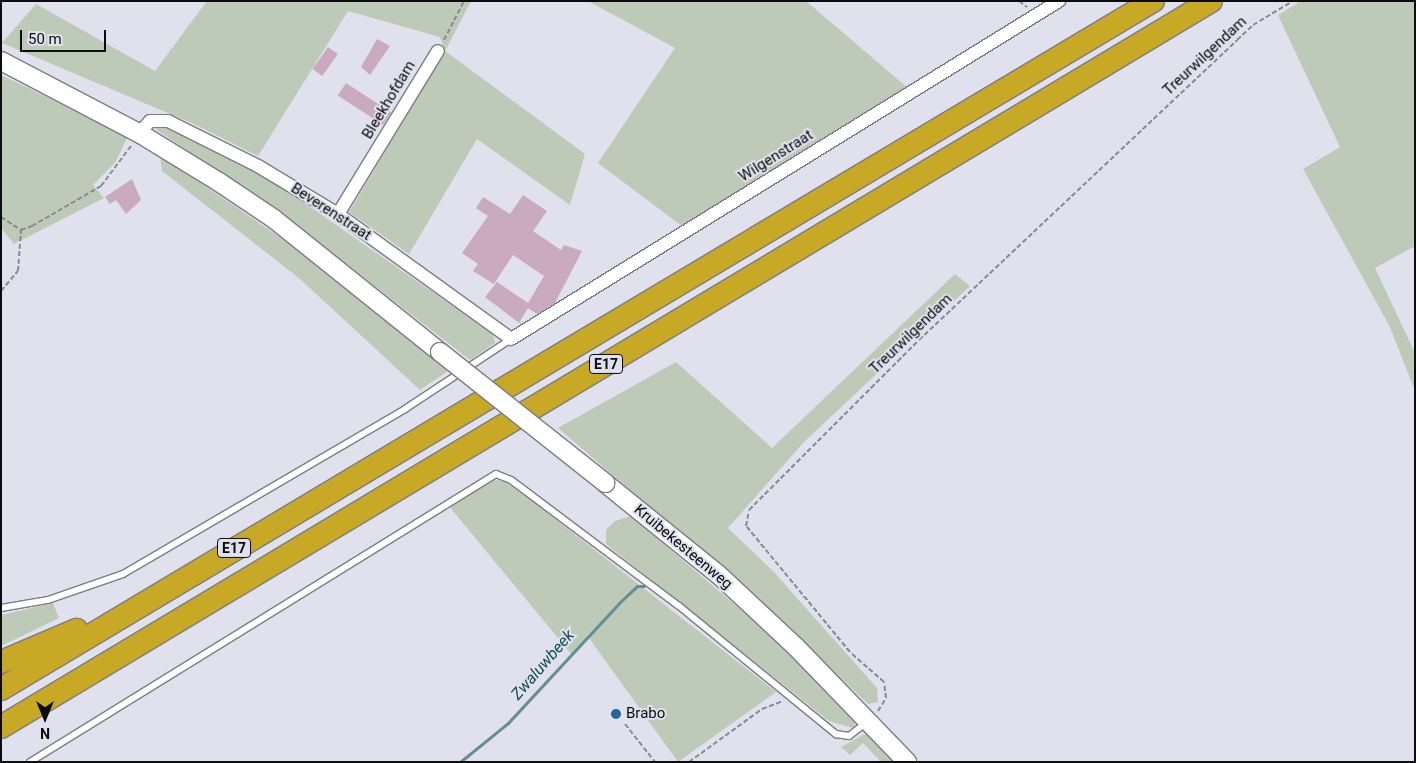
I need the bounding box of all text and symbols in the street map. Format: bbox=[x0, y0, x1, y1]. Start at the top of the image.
street label: Treurwilgendam bbox=[1159, 13, 1251, 99]
scale bar bbox=[22, 20, 109, 52]
text: 50 m bbox=[28, 30, 62, 48]
street label: Bleekhofdam bbox=[359, 58, 419, 142]
street label: Wilgenstraat bbox=[736, 126, 816, 186]
street label: Beverenstraat bbox=[287, 179, 375, 245]
street label: Treurwilgendam bbox=[866, 290, 956, 378]
road number: E17 bbox=[588, 352, 624, 376]
street label: Kruibekesteenweg bbox=[630, 501, 736, 593]
road number: E17 bbox=[216, 536, 252, 560]
water label: Zwaluwbeek bbox=[507, 626, 579, 704]
north arrow bbox=[20, 693, 70, 743]
place label: Brabo bbox=[626, 705, 665, 723]
marker: Brabo bbox=[610, 708, 622, 720]
text: N bbox=[40, 725, 50, 741]

